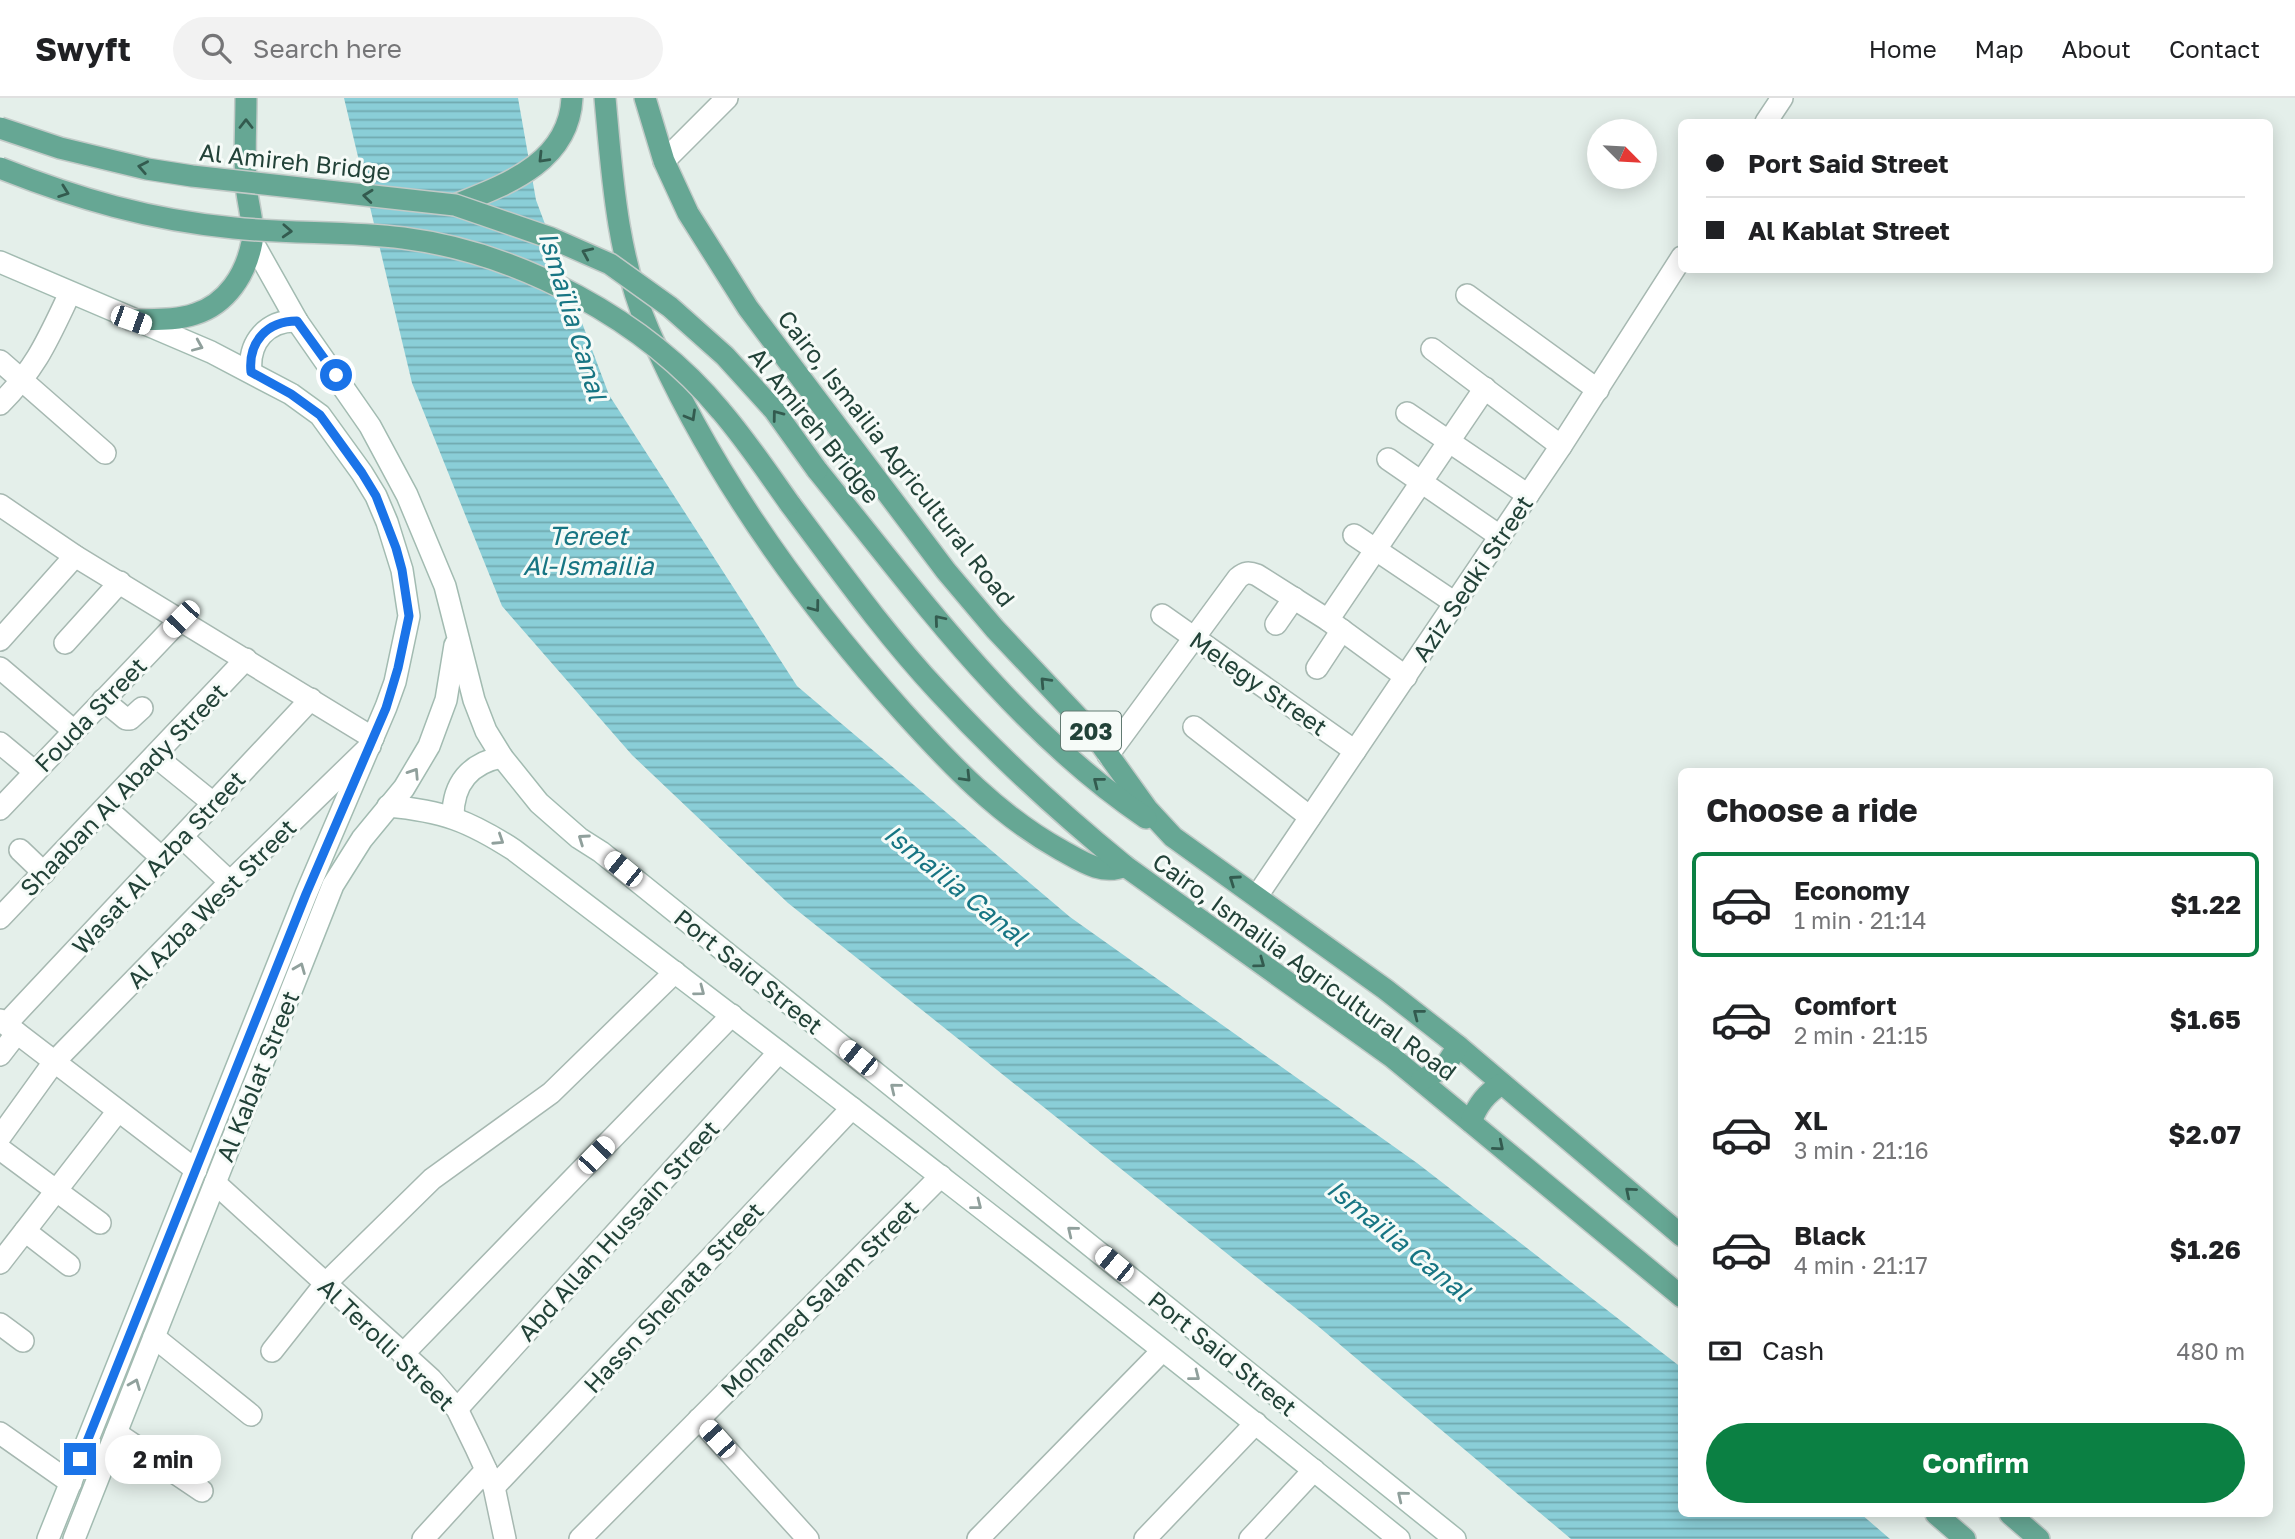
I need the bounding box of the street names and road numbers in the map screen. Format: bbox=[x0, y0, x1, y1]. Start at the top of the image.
street label: Al Amireh Bridge bbox=[198, 137, 392, 185]
street label: Cairo, Ismailia Agricultural Road bbox=[772, 304, 1022, 612]
street label: Al Amireh Bridge bbox=[743, 341, 887, 509]
street label: Aziz Sedki Street bbox=[1406, 489, 1538, 667]
street label: Melegy Street bbox=[1185, 625, 1333, 741]
street label: Fouda Street bbox=[28, 651, 152, 777]
street label: Shaaban Al Abady Street bbox=[13, 676, 233, 902]
road number: 203 bbox=[1061, 712, 1121, 750]
street label: Wasat Al Azba Street bbox=[65, 764, 251, 960]
street label: Al Azba West Street bbox=[120, 812, 302, 994]
street label: Cairo, Ismailia Agricultural Road bbox=[1148, 846, 1462, 1086]
street label: Port Said Street bbox=[669, 902, 829, 1040]
street label: Al Kablat Street bbox=[210, 986, 304, 1166]
street label: Abd Allah Hussain Street bbox=[511, 1114, 725, 1346]
street label: Mohamed Salam Street bbox=[714, 1193, 924, 1403]
street label: Hassn Shehata Street bbox=[577, 1196, 769, 1398]
street label: Al Terolli Street bbox=[313, 1272, 461, 1416]
street label: Port Said Street bbox=[1143, 1284, 1303, 1422]

